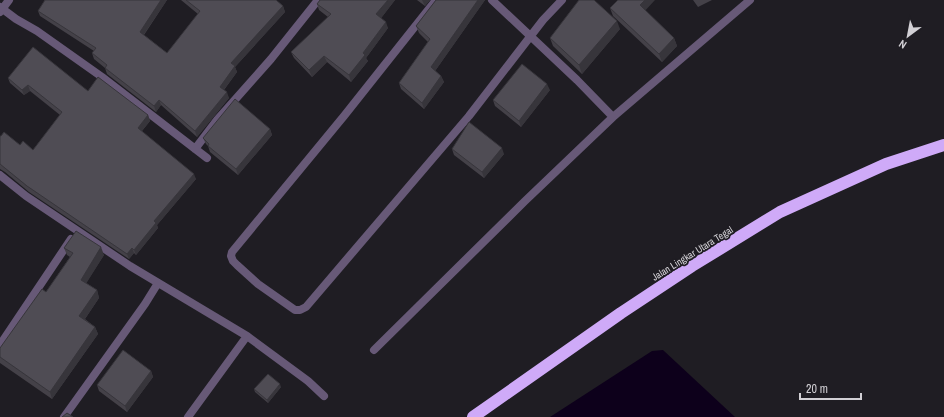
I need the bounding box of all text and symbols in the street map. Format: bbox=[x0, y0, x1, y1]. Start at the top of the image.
north arrow bbox=[888, 16, 928, 56]
text: N bbox=[896, 37, 909, 52]
street label: Jalan Lingkar Utara Tegal bbox=[649, 223, 735, 284]
scale bar bbox=[800, 375, 861, 401]
text: 20 m bbox=[806, 381, 828, 397]

